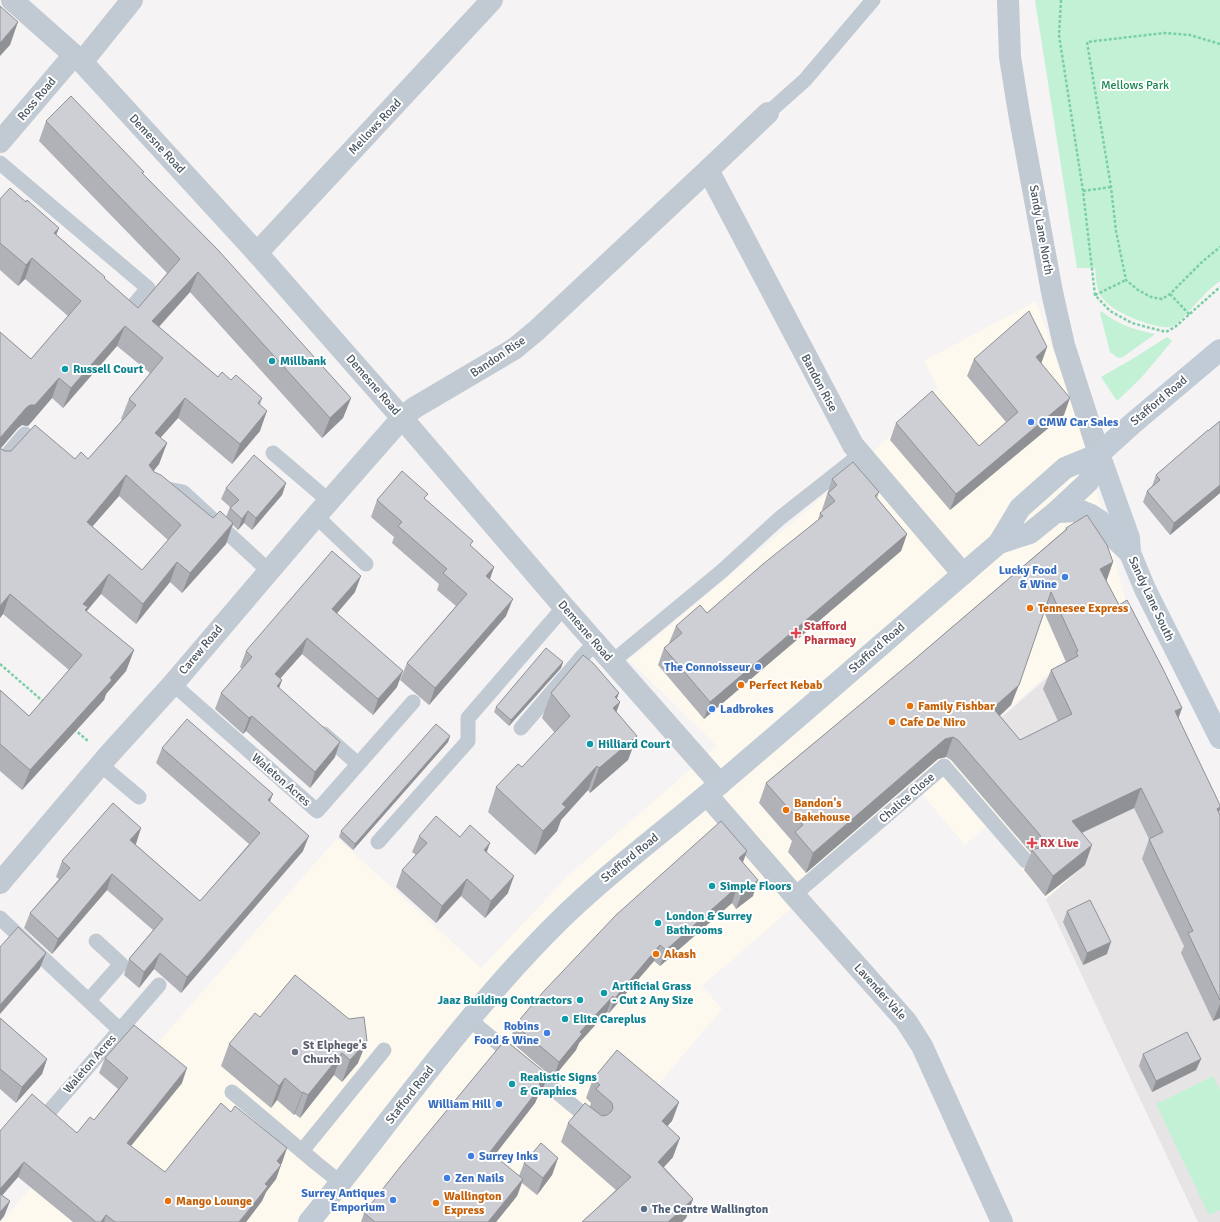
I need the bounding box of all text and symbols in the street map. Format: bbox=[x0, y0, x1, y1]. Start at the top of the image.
street label: Ross Road bbox=[15, 74, 59, 124]
park label: Mellows Park bbox=[1101, 78, 1169, 93]
street label: Mellows Road bbox=[345, 96, 405, 158]
street label: Demesne Road bbox=[126, 111, 188, 177]
street label: Sandy Lane North bbox=[1026, 184, 1056, 276]
street label: Bandon Rise bbox=[468, 333, 528, 381]
street label: Bandon Rise bbox=[797, 351, 841, 415]
street label: Demesne Road bbox=[343, 352, 403, 418]
place label: Millbank bbox=[280, 354, 327, 369]
marker: Millbank bbox=[267, 356, 277, 366]
place label: Russell Court bbox=[73, 362, 144, 377]
marker: Russell Court bbox=[60, 364, 70, 374]
street label: Stafford Road bbox=[1127, 373, 1191, 429]
place label: CMW Car Sales bbox=[1039, 415, 1119, 430]
marker: CMW Car Sales bbox=[1026, 417, 1036, 427]
street label: Sandy Lane South bbox=[1125, 554, 1177, 644]
place label: Lucky Food & Wine bbox=[999, 563, 1058, 592]
marker: Lucky Food & Wine bbox=[1060, 572, 1070, 582]
street label: Demesne Road bbox=[555, 598, 615, 664]
place label: Tennesee Express bbox=[1038, 601, 1129, 616]
marker: Tennesee Express bbox=[1025, 603, 1035, 613]
place label: Stafford Pharmacy bbox=[804, 619, 856, 648]
street label: Stafford Road bbox=[846, 619, 908, 677]
street label: Carew Road bbox=[176, 622, 226, 678]
marker: Stafford Pharmacy bbox=[791, 628, 801, 638]
place label: The Connoisseur bbox=[664, 660, 750, 675]
marker: The Connoisseur bbox=[753, 662, 763, 672]
place label: Perfect Kebab bbox=[749, 678, 823, 693]
marker: Perfect Kebab bbox=[736, 680, 746, 690]
place label: Family Fishbar bbox=[918, 699, 995, 714]
marker: Family Fishbar bbox=[905, 701, 915, 711]
place label: Ladbrokes bbox=[720, 702, 774, 717]
marker: Ladbrokes bbox=[707, 704, 717, 714]
place label: Cafe De Niro bbox=[900, 715, 966, 730]
marker: Cafe De Niro bbox=[887, 717, 897, 727]
place label: Hilliard Court bbox=[598, 737, 671, 752]
marker: Hilliard Court bbox=[585, 739, 595, 749]
street label: Waleton Acres bbox=[248, 750, 314, 810]
street label: Chalice Close bbox=[876, 770, 938, 826]
place label: Bandon's Bakehouse bbox=[794, 796, 850, 825]
marker: Bandon's Bakehouse bbox=[781, 805, 791, 815]
street label: Stafford Road bbox=[598, 830, 662, 886]
place label: RX Live bbox=[1040, 836, 1079, 851]
marker: RX Live bbox=[1027, 838, 1037, 848]
place label: Simple Floors bbox=[720, 879, 792, 894]
marker: Simple Floors bbox=[707, 881, 717, 891]
place label: London & Surrey Bathrooms bbox=[666, 909, 752, 938]
marker: London & Surrey Bathrooms bbox=[653, 918, 663, 928]
place label: Akash bbox=[664, 947, 696, 962]
marker: Akash bbox=[651, 949, 661, 959]
street label: Lavender Vale bbox=[851, 961, 909, 1023]
place label: Artificial Grass - Cut 2 Any Size bbox=[612, 979, 693, 1008]
marker: Artificial Grass - Cut 2 Any Size bbox=[599, 988, 609, 998]
place label: Jaaz Building Contractors bbox=[438, 993, 573, 1008]
marker: Jaaz Building Contractors bbox=[575, 995, 585, 1005]
place label: Elite Careplus bbox=[573, 1012, 647, 1027]
marker: Elite Careplus bbox=[560, 1014, 570, 1024]
place label: Robins Food & Wine bbox=[474, 1019, 540, 1048]
marker: Robins Food & Wine bbox=[542, 1028, 552, 1038]
street label: Waleton Acres bbox=[60, 1031, 120, 1097]
place label: St Elphege's Church bbox=[303, 1038, 368, 1067]
marker: St Elphege's Church bbox=[290, 1047, 300, 1057]
street label: Stafford Road bbox=[383, 1063, 437, 1127]
place label: Realistic Signs & Graphics bbox=[520, 1070, 597, 1099]
marker: Realistic Signs & Graphics bbox=[507, 1079, 517, 1089]
place label: William Hill bbox=[428, 1097, 491, 1112]
marker: William Hill bbox=[494, 1099, 504, 1109]
place label: Surrey Inks bbox=[479, 1149, 539, 1164]
marker: Surrey Inks bbox=[466, 1151, 476, 1161]
place label: Zen Nails bbox=[455, 1171, 505, 1186]
marker: Zen Nails bbox=[442, 1173, 452, 1183]
place label: Surrey Antiques Emporium bbox=[301, 1186, 386, 1215]
place label: Wallington Express bbox=[444, 1189, 502, 1218]
place label: Mango Lounge bbox=[176, 1194, 252, 1209]
marker: Surrey Antiques Emporium bbox=[388, 1195, 398, 1205]
marker: Mango Lounge bbox=[163, 1196, 173, 1206]
marker: Wallington Express bbox=[431, 1198, 441, 1208]
place label: The Centre Wallington bbox=[652, 1202, 769, 1217]
marker: The Centre Wallington bbox=[639, 1204, 649, 1214]

